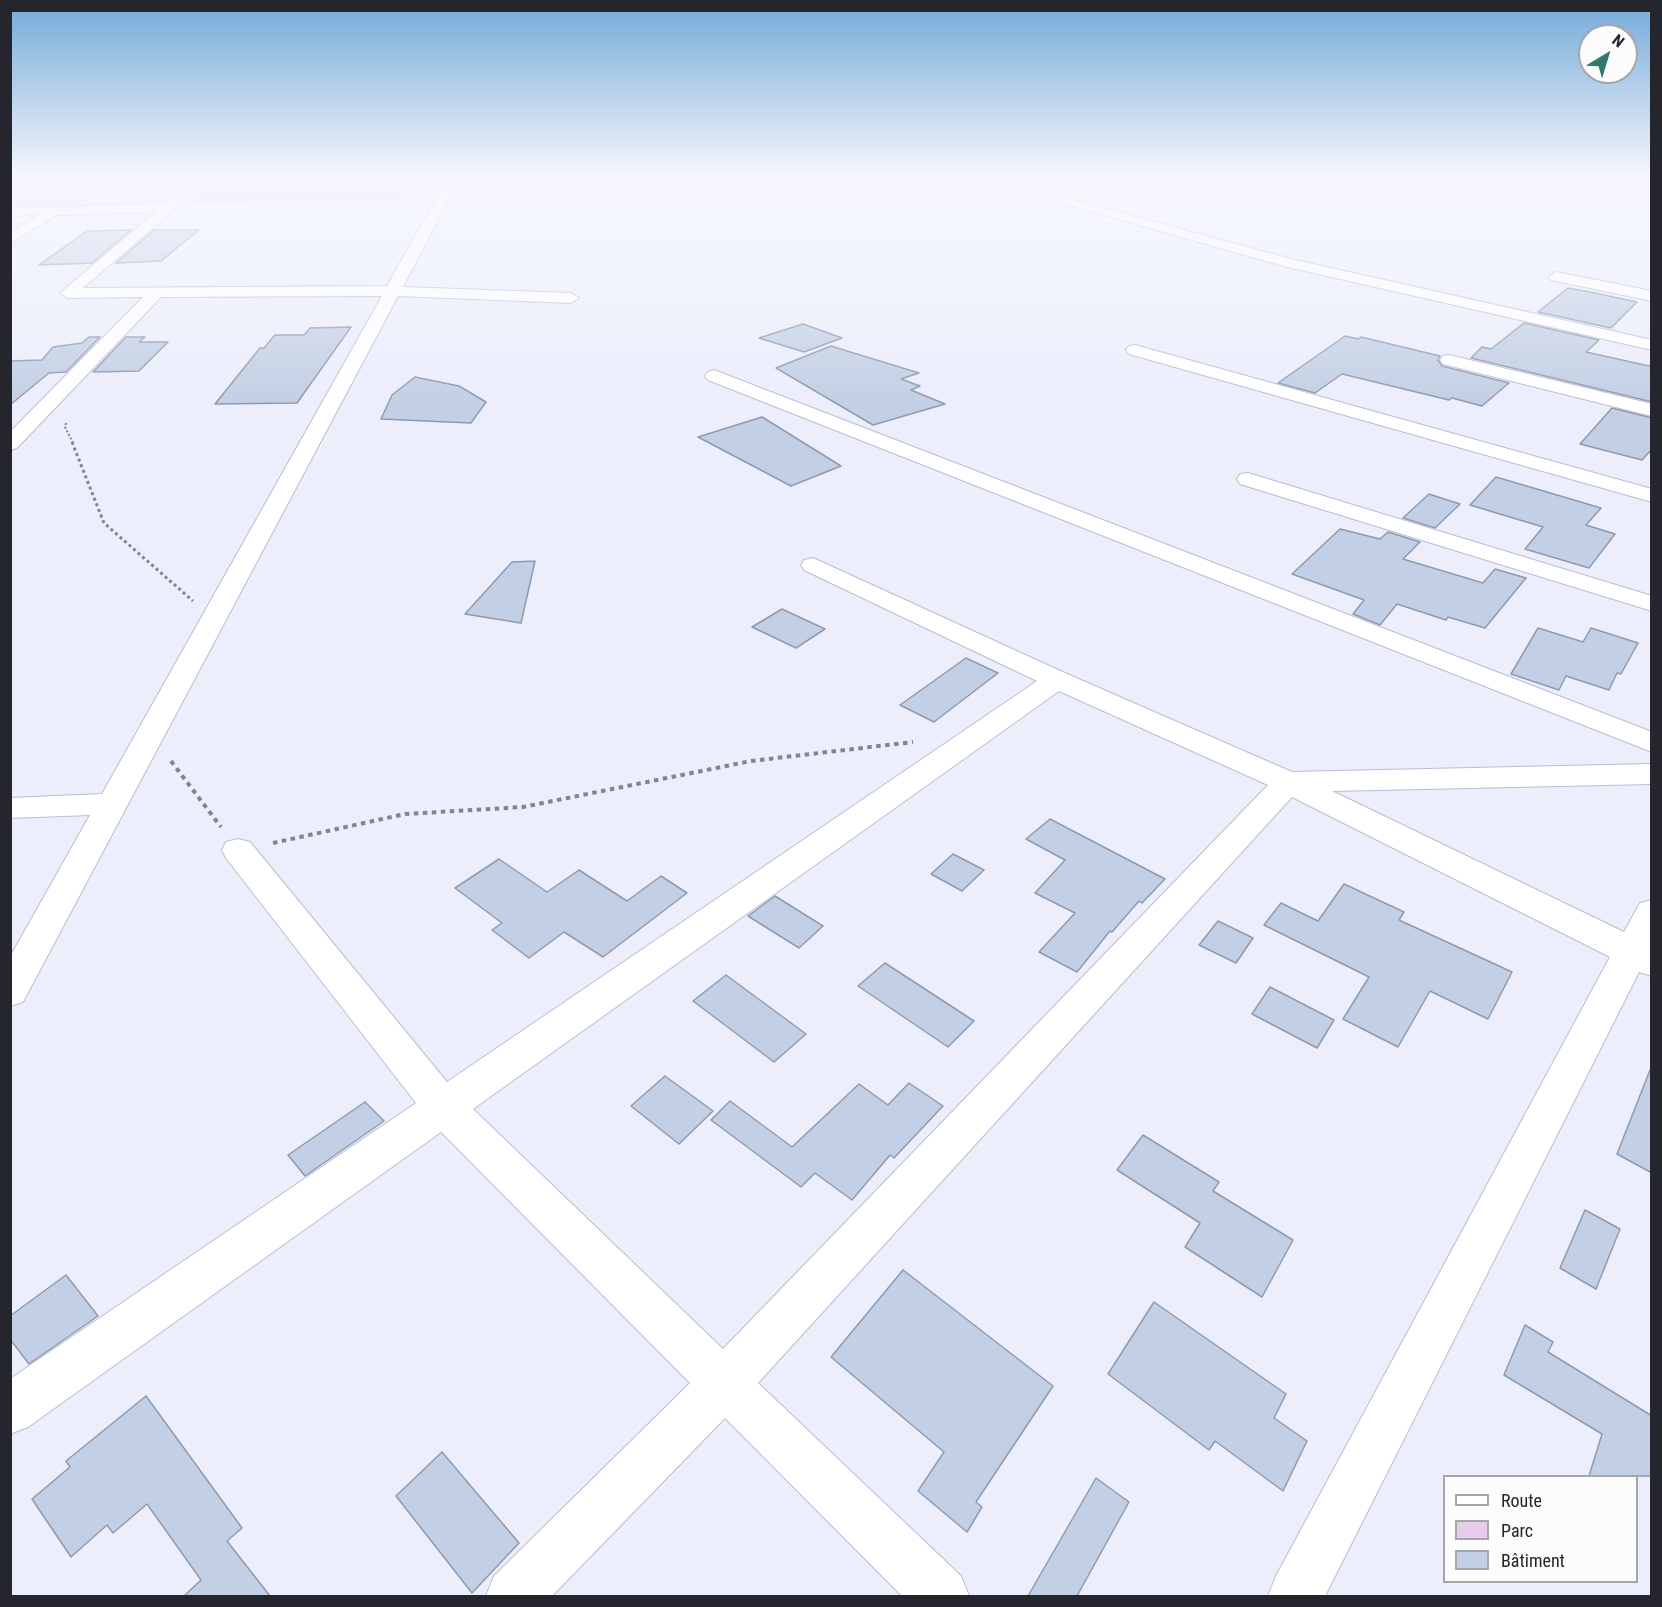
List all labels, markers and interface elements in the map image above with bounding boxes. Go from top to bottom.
north arrow [1578,24,1638,84]
text: N [1608,30,1628,51]
legend [1443,1475,1638,1583]
text: Route [1501,1490,1542,1511]
text: Parc [1501,1520,1533,1541]
text: Bâtiment [1501,1550,1565,1571]

